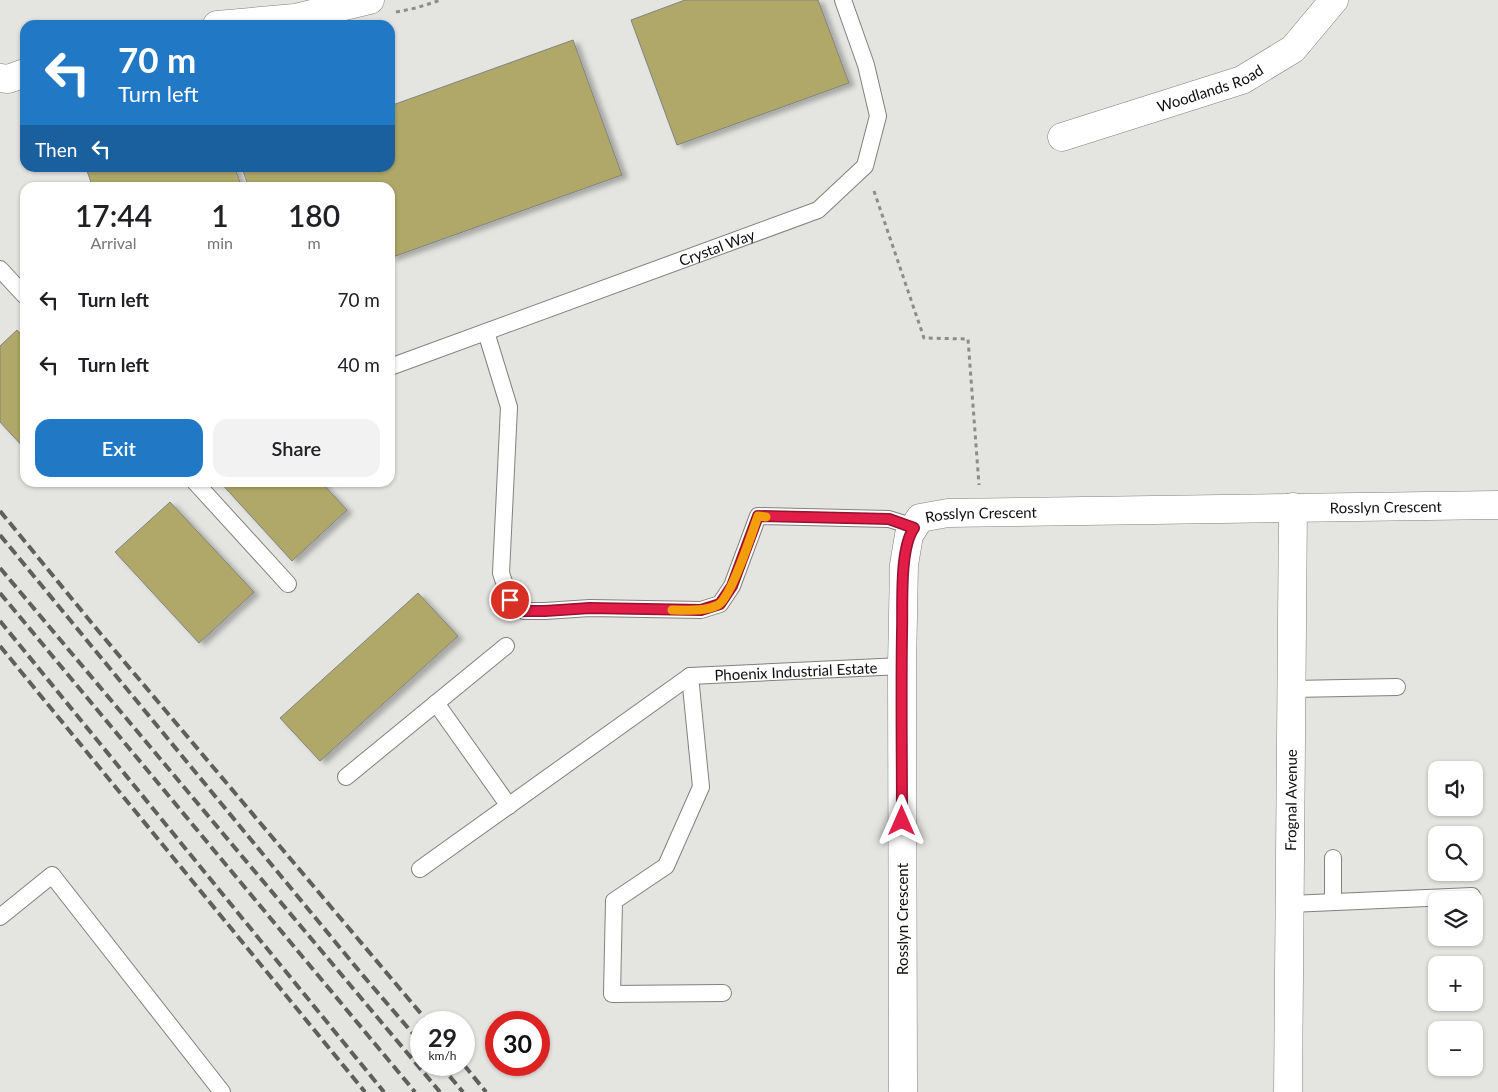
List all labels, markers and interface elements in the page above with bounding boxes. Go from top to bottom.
text: 70 m [118,38,196,80]
icon: left [35,40,100,105]
street label: Woodlands Road [1155,60,1266,115]
text: Turn left [118,80,199,107]
icon: left [87,135,115,163]
text: Then [35,138,77,161]
text: 17:44 [75,197,152,233]
text: 1 [211,197,229,233]
text: 180 [288,197,340,233]
street label: Crystal Way [676,225,757,269]
text: Arrival [90,233,137,252]
text: min [207,233,233,252]
text: m [307,233,321,252]
icon: left [35,286,63,314]
text: Turn left [78,288,149,311]
text: 70 m [337,288,380,311]
icon: left [35,351,63,379]
text: Turn left [78,353,149,376]
text: 40 m [337,353,380,376]
button: Exit [35,419,203,477]
button: Share [213,419,380,477]
street label: Rosslyn Crescent [1330,497,1443,516]
street label: Rosslyn Crescent [924,503,1038,526]
pin [489,579,531,621]
icon: arrive [496,586,524,614]
street label: Phoenix Industrial Estate [714,658,878,684]
street label: Frognal Avenue [1281,749,1300,851]
map controls [1428,761,1483,1076]
button: sound [1428,761,1483,816]
position arrow [875,794,927,846]
button: search [1428,826,1483,881]
street label: Rosslyn Crescent [893,862,911,975]
button: layers [1428,891,1483,946]
button: + [1428,956,1483,1011]
speed limit sign: 30 [485,1011,550,1076]
button: − [1428,1021,1483,1076]
text: 29 [428,1022,457,1052]
text: km/h [428,1048,457,1063]

